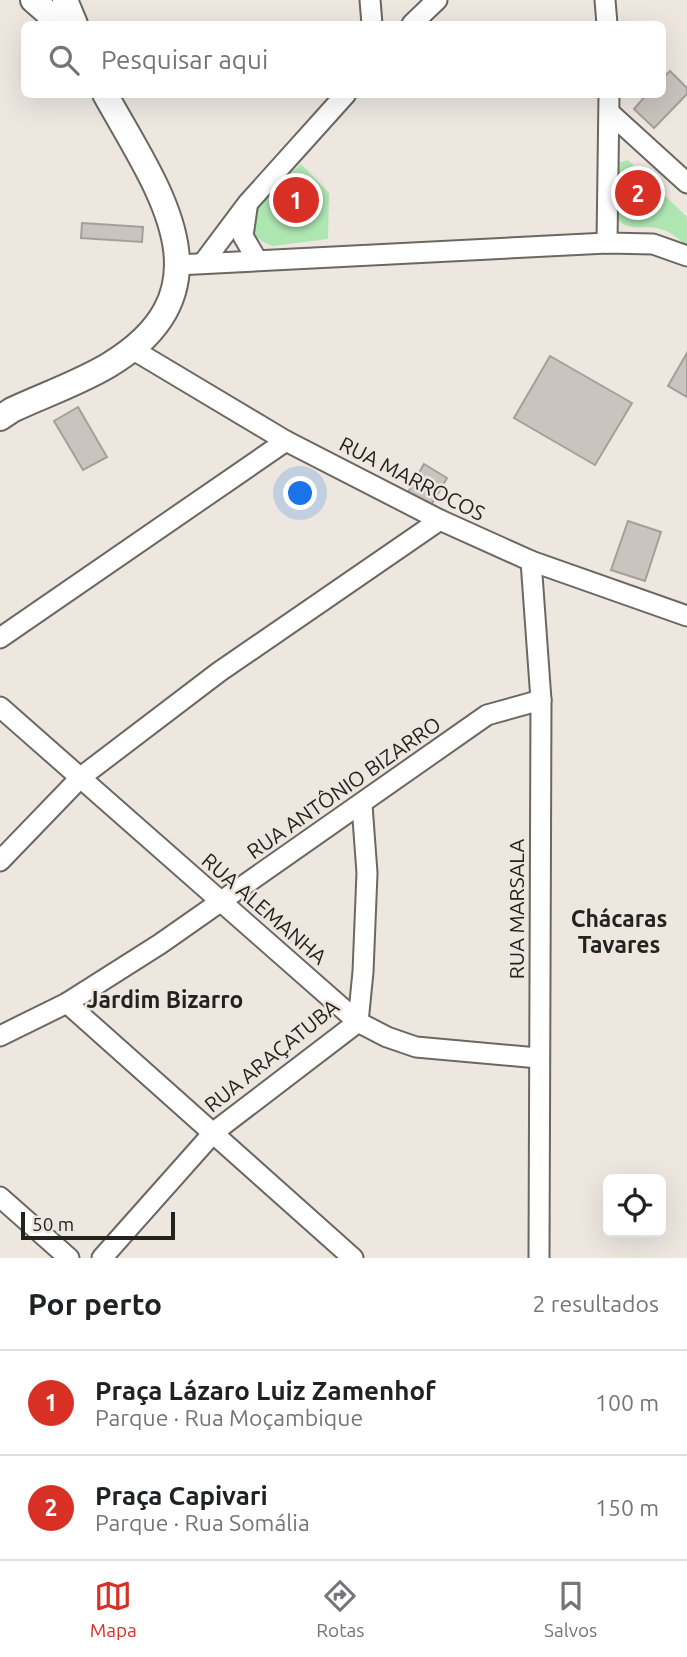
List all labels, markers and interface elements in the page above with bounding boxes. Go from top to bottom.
search box [21,21,666,98]
icon: search [45,41,83,79]
text: Pesquisar aqui [101,45,268,74]
pin: 2 [615,167,661,219]
pin: 1 [273,174,319,226]
street label: RUA MARROCOS [336,431,489,525]
your location [283,476,317,510]
street label: RUA ANTÔNIO BIZARRO [242,711,445,863]
street label: RUA MARSALA [504,838,528,979]
street label: RUA ALEMANHA [197,848,332,969]
district label: Chácaras Tavares [571,906,667,957]
district label: Jardim Bizarro [87,987,243,1012]
street label: RUA ARAÇATUBA [200,994,343,1117]
map controls [603,1174,666,1237]
button: locate [603,1174,666,1237]
scale bar [21,1209,175,1241]
text: 50 m [32,1213,74,1235]
text: Por perto [28,1287,162,1321]
text: 2 resultados [533,1291,659,1316]
text: Praça Lázaro Luiz Zamenhof [95,1376,436,1405]
text: 1 [45,1390,57,1415]
text: 100 m [595,1390,659,1415]
text: Parque · Rua Moçambique [95,1405,363,1430]
text: Praça Capivari [95,1481,268,1510]
text: 2 [45,1495,57,1520]
text: 150 m [595,1495,659,1520]
text: Parque · Rua Somália [95,1510,310,1535]
tab: Mapa [90,1577,137,1641]
tab: Rotas [316,1577,365,1641]
tab: Salvos [544,1577,597,1641]

